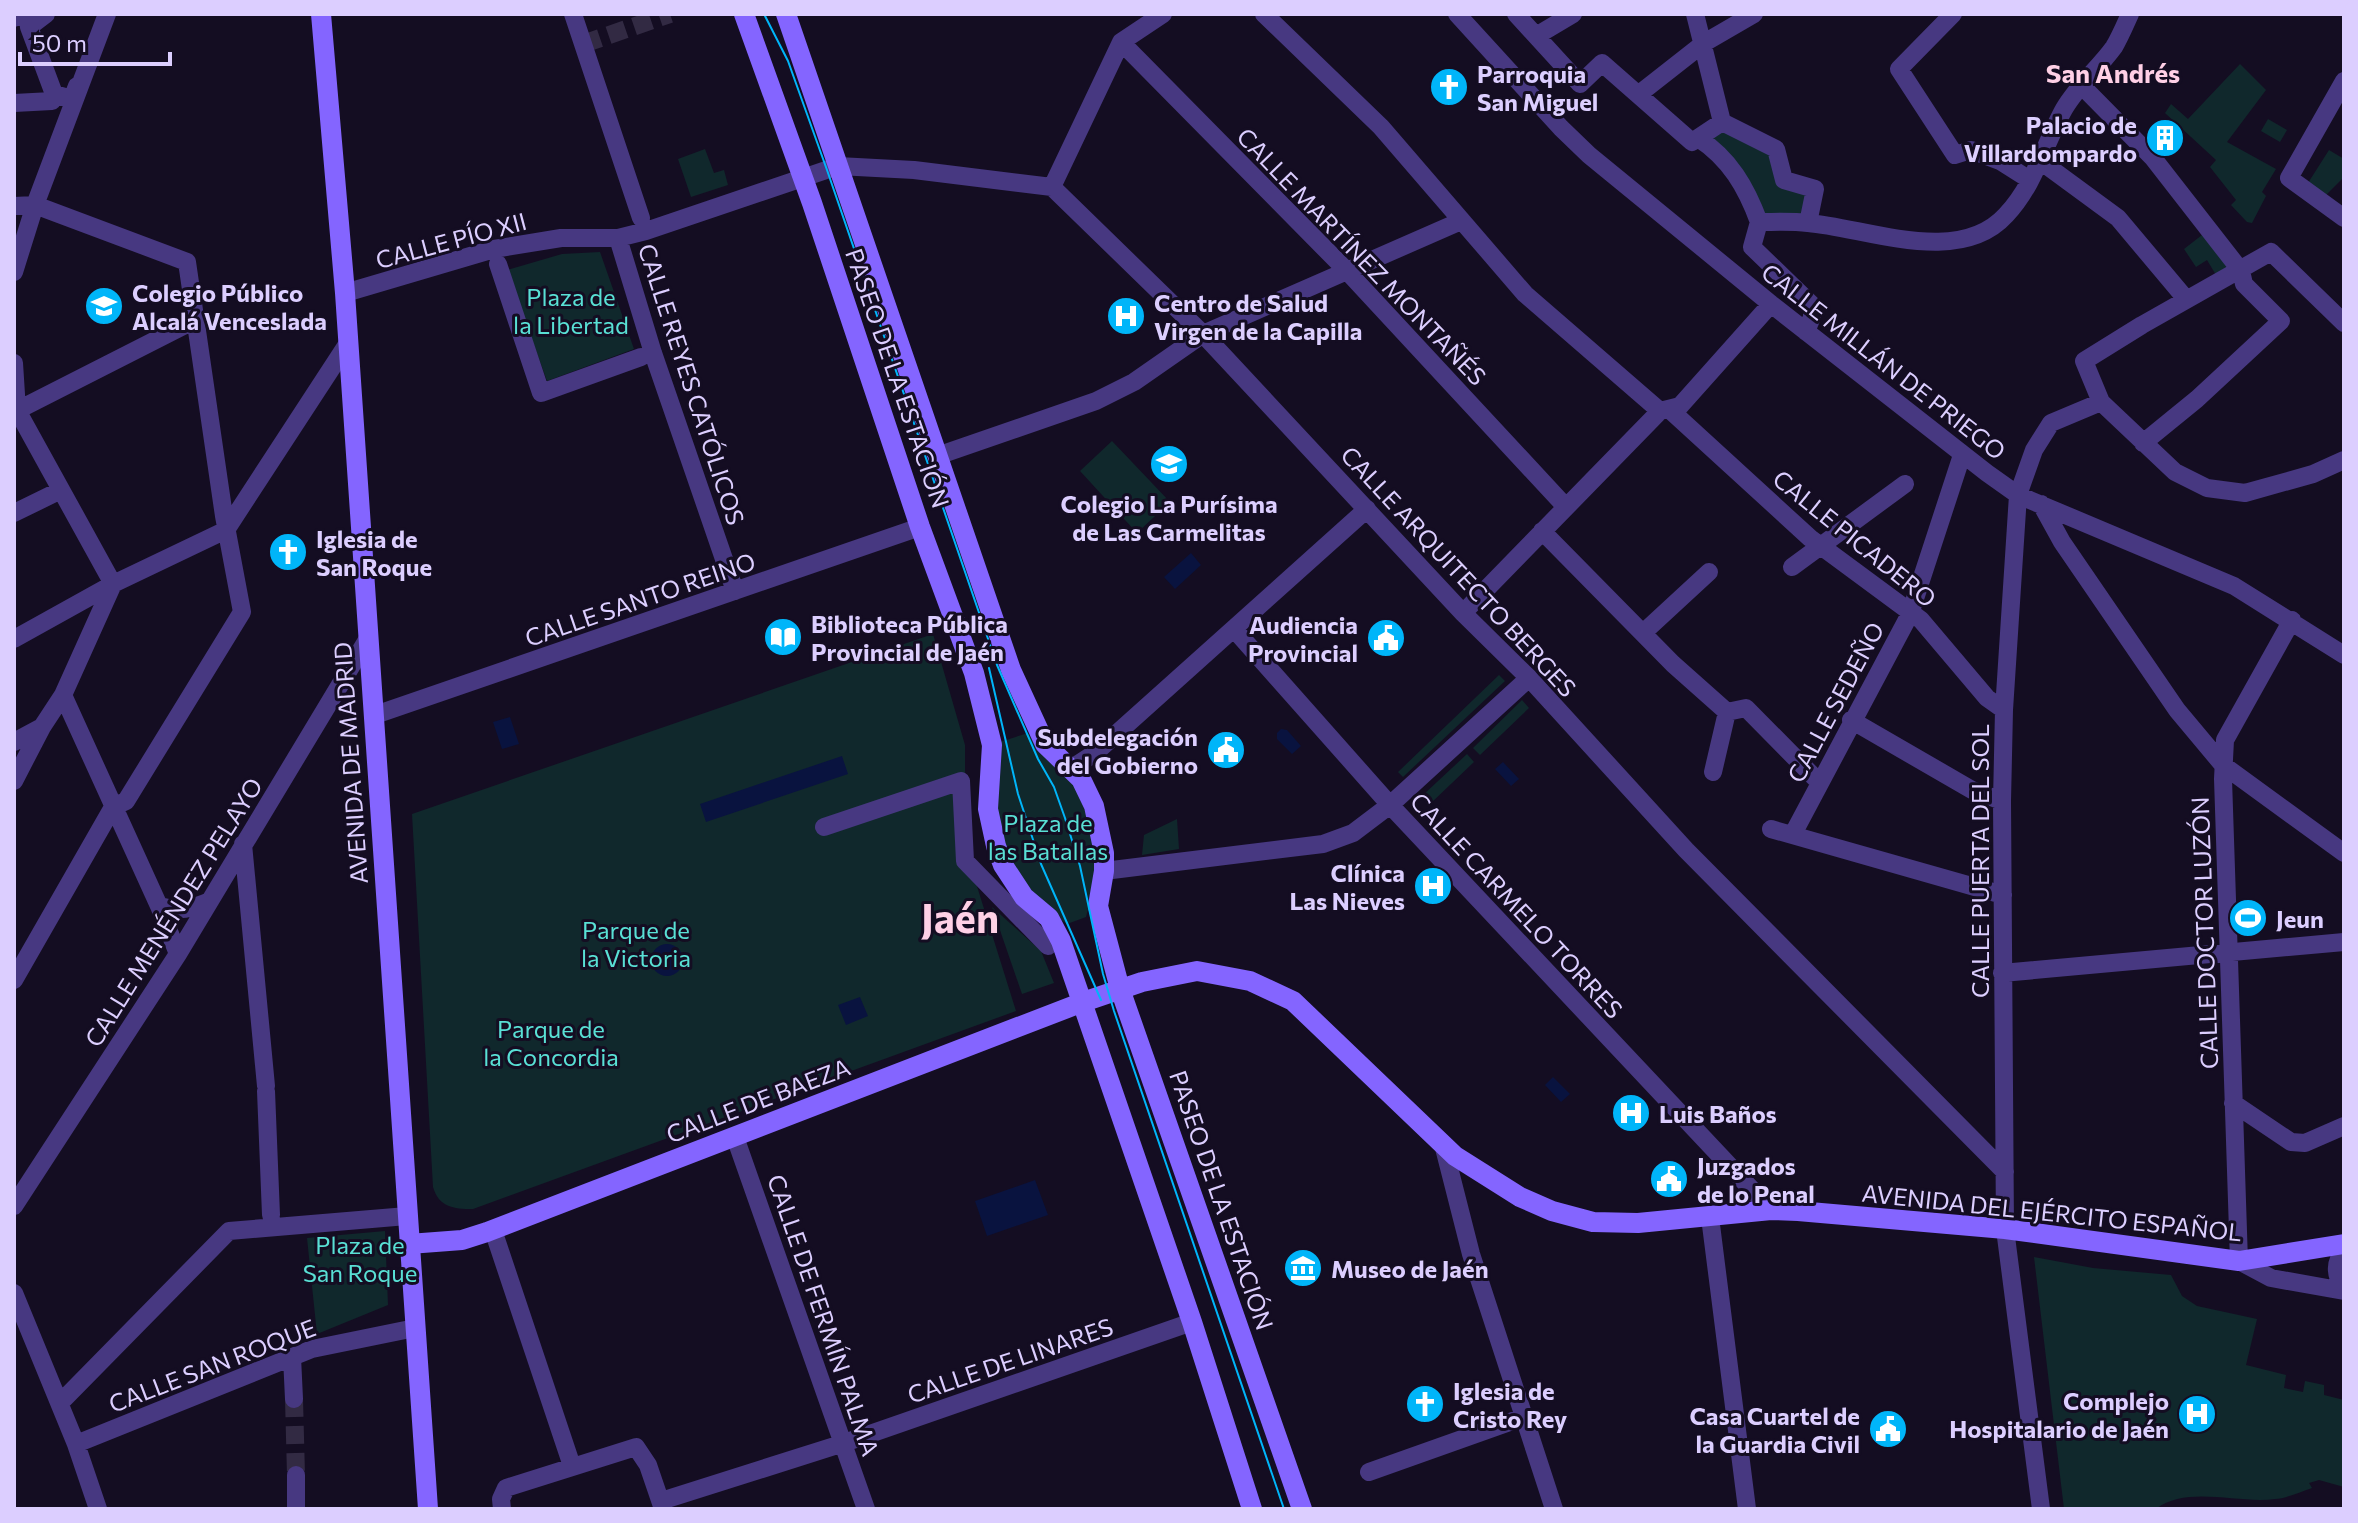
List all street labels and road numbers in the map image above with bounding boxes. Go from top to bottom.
street label: CALLE MARTÍNEZ MONTAÑÉS [1231,121,1493,391]
street label: CALLE PÍO XII [372,206,530,274]
street label: CALLE REYES CATÓLICOS [633,240,751,528]
street label: PASEO DE LA ESTACIÓN [840,245,956,511]
street label: CALLE MILLÁN DE PRIEGO [1756,257,2012,465]
street label: CALLE ARQUITECTO BERGES [1335,440,1583,702]
street label: CALLE PICADERO [1768,463,1942,613]
street label: CALLE SANTO REINO [521,546,759,652]
street label: CALLE SEDEÑO [1781,617,1889,787]
street label: AVENIDA DE MADRID [327,641,373,885]
street label: CALLE PUERTA DEL SOL [1965,724,1994,998]
street label: CALLE MENÉNDEZ PELAYO [78,772,268,1052]
street label: CALLE CARMELO TORRES [1405,786,1629,1024]
street label: CALLE DOCTOR LUZÓN [2185,796,2223,1070]
street label: CALLE DE BAEZA [662,1052,854,1148]
street label: PASEO DE LA ESTACIÓN [1164,1067,1280,1333]
street label: CALLE DE FERMÍN PALMA [762,1170,886,1460]
street label: AVENIDA DEL EJÉRCITO ESPAÑOL [1861,1178,2243,1246]
street label: CALLE DE LINARES [903,1311,1117,1409]
street label: CALLE SAN ROQUE [104,1312,320,1418]

